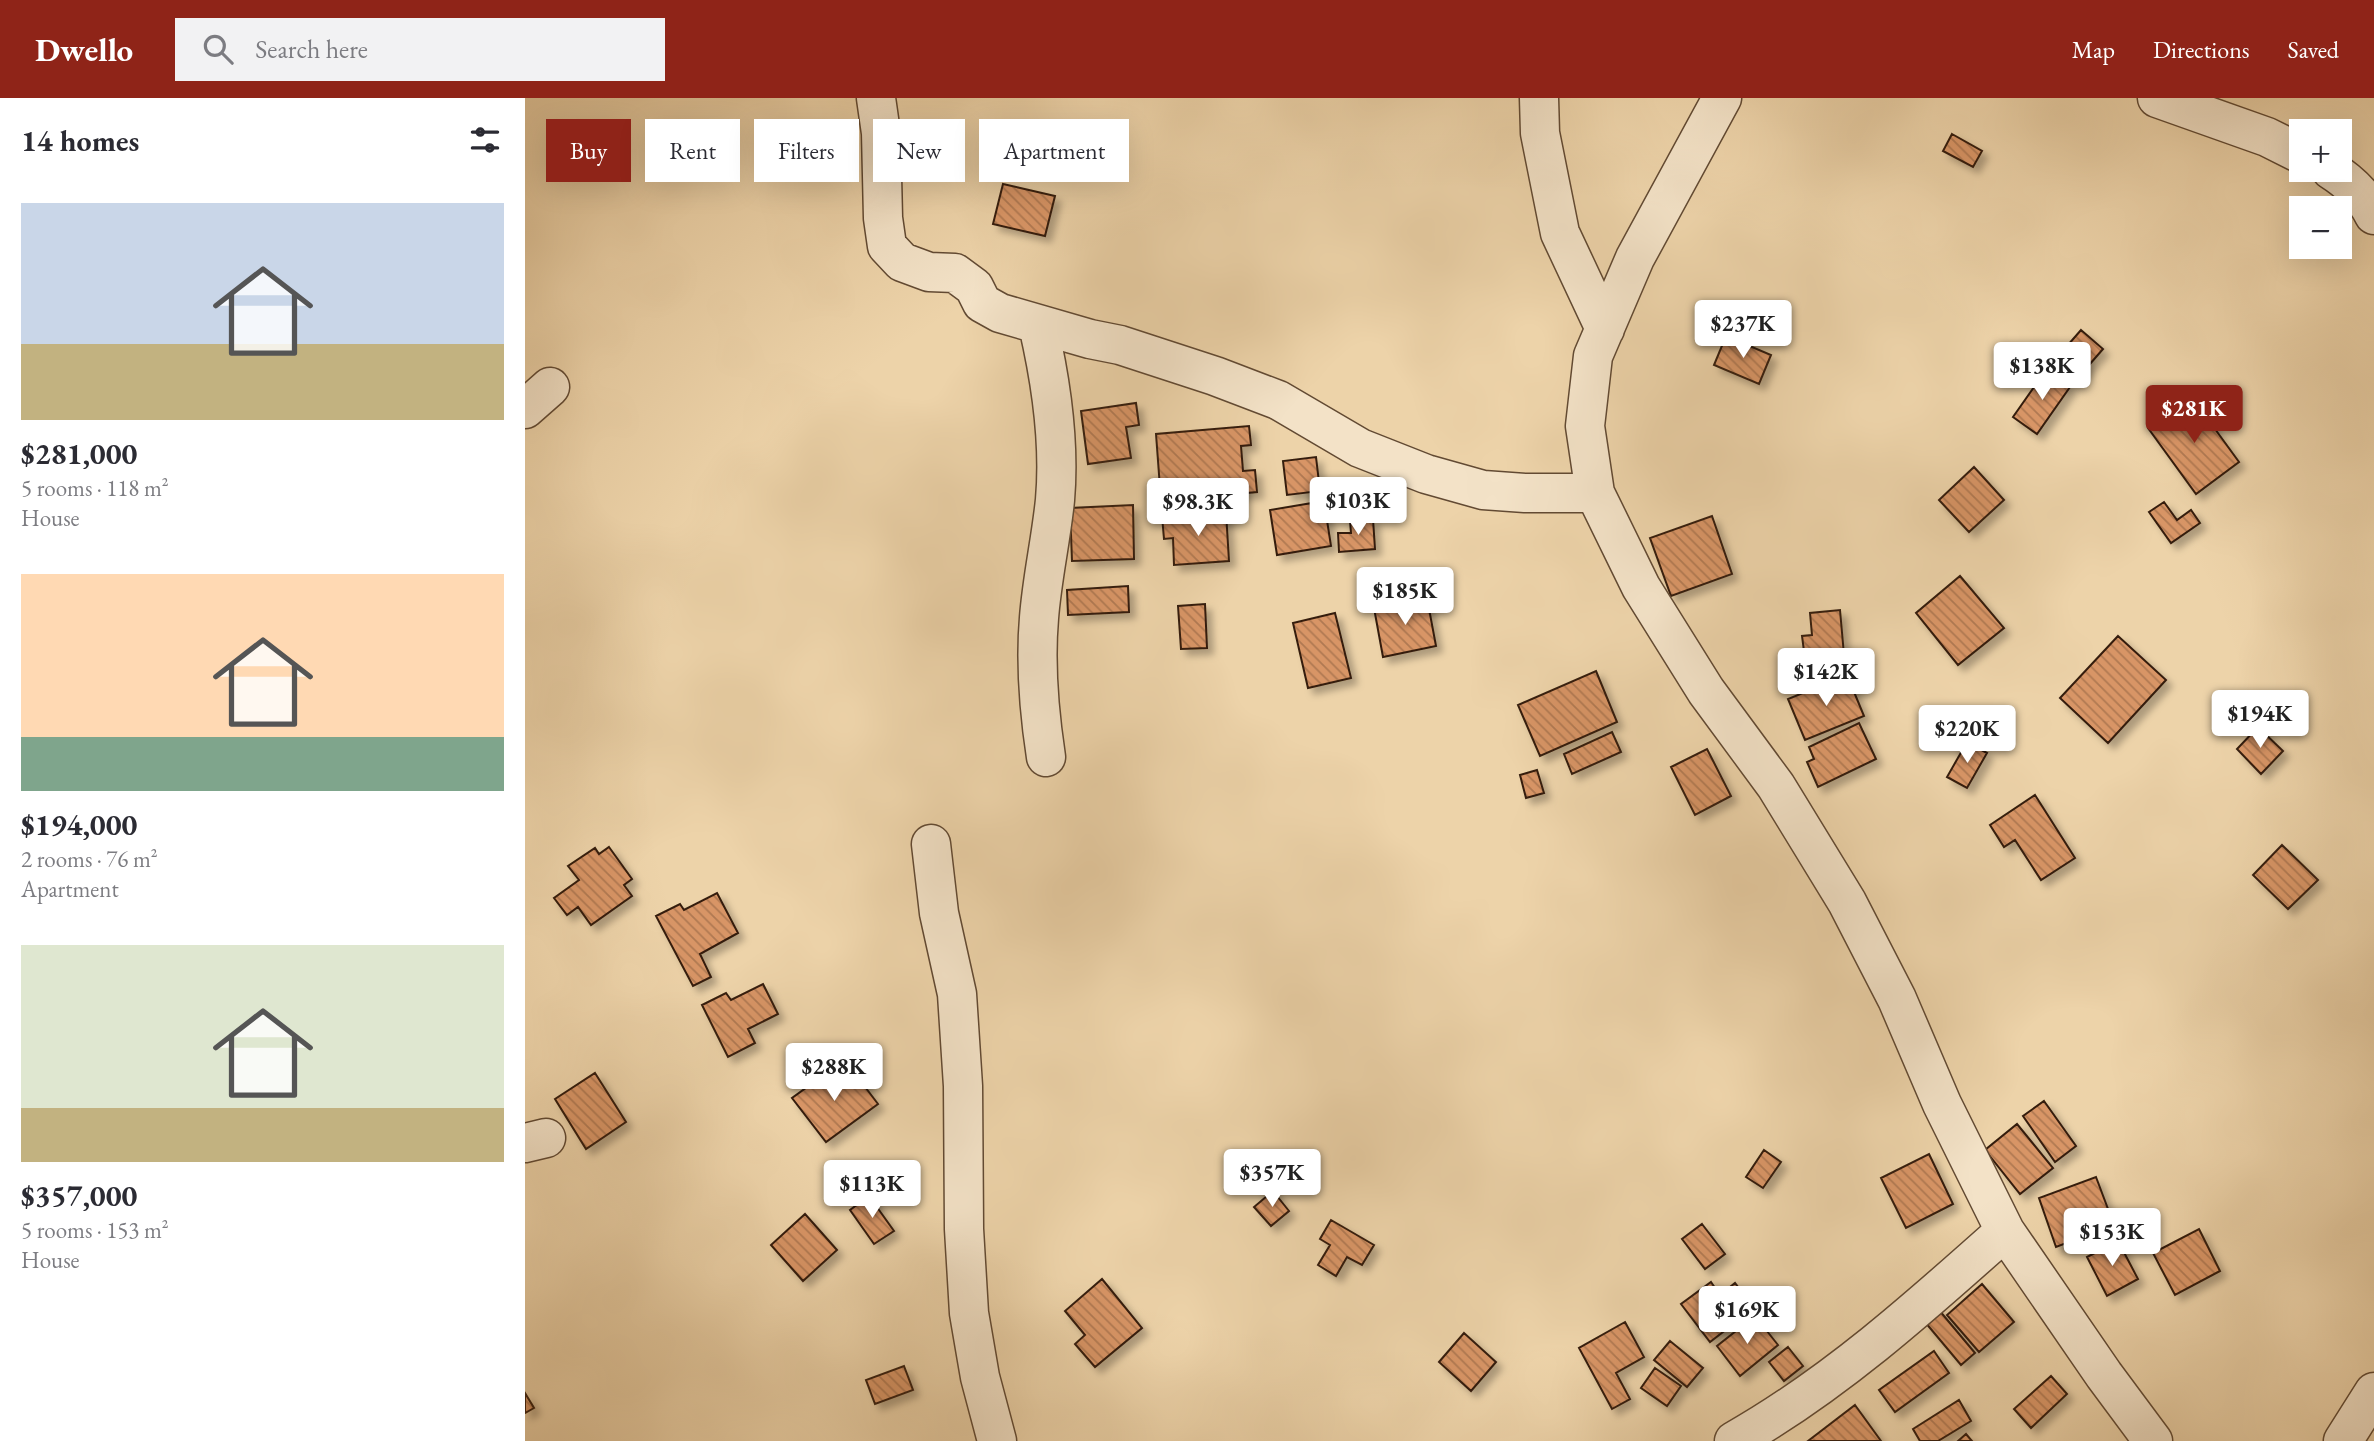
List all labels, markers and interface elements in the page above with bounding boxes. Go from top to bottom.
search box [175,18,665,81]
text: Dwello [35,28,133,71]
icon: search [199,30,237,68]
text: Search here [255,32,368,66]
text: Map [2072,34,2115,65]
text: Directions [2153,34,2250,65]
text: Saved [2288,34,2339,65]
chip: Buy [546,119,631,182]
chip: Rent [645,119,740,182]
chip: Filters [754,119,859,182]
chip: New [873,119,965,182]
chip: Apartment [979,119,1129,182]
map controls [2289,119,2352,259]
button: + [2289,119,2352,182]
text: 14 homes [21,121,139,160]
icon: filters [466,121,504,159]
button: − [2289,196,2352,259]
icon: home [200,248,326,374]
pin: $237K [1694,300,1792,360]
text: $237K [1711,308,1775,338]
pin: $138K [1993,342,2091,402]
text: $138K [2010,350,2074,380]
pin: $281K [2145,386,2243,445]
text: $281K [2162,393,2226,423]
text: $281,000 [21,434,137,473]
text: 5 rooms · 118 m² [21,473,169,503]
pin: $98.3K [1141,478,1255,538]
pin: $103K [1309,478,1407,537]
text: $103K [1326,485,1390,515]
text: $98.3K [1163,486,1233,516]
text: House [21,503,80,533]
pin: $185K [1356,568,1454,627]
text: $185K [1373,575,1437,605]
icon: home [200,619,326,745]
pin: $142K [1777,648,1875,708]
text: $142K [1794,656,1858,686]
pin: $194K [2211,690,2309,750]
text: $194K [2228,698,2292,728]
pin: $220K [1918,706,2016,765]
text: $220K [1935,713,1999,743]
text: $194,000 [21,805,137,844]
text: 2 rooms · 76 m² [21,844,158,874]
text: Apartment [21,874,119,904]
icon: home [200,990,326,1116]
pin: $288K [785,1044,883,1103]
text: $288K [802,1051,866,1081]
pin: $357K [1223,1150,1321,1209]
text: $357K [1240,1157,1304,1187]
pin: $113K [823,1160,921,1220]
text: $113K [840,1168,904,1198]
text: $357,000 [21,1176,137,1215]
pin: $153K [2063,1208,2161,1268]
text: 5 rooms · 153 m² [21,1215,169,1245]
text: $153K [2080,1216,2144,1246]
text: House [21,1245,80,1275]
pin: $169K [1698,1286,1796,1346]
text: $169K [1715,1294,1779,1324]

